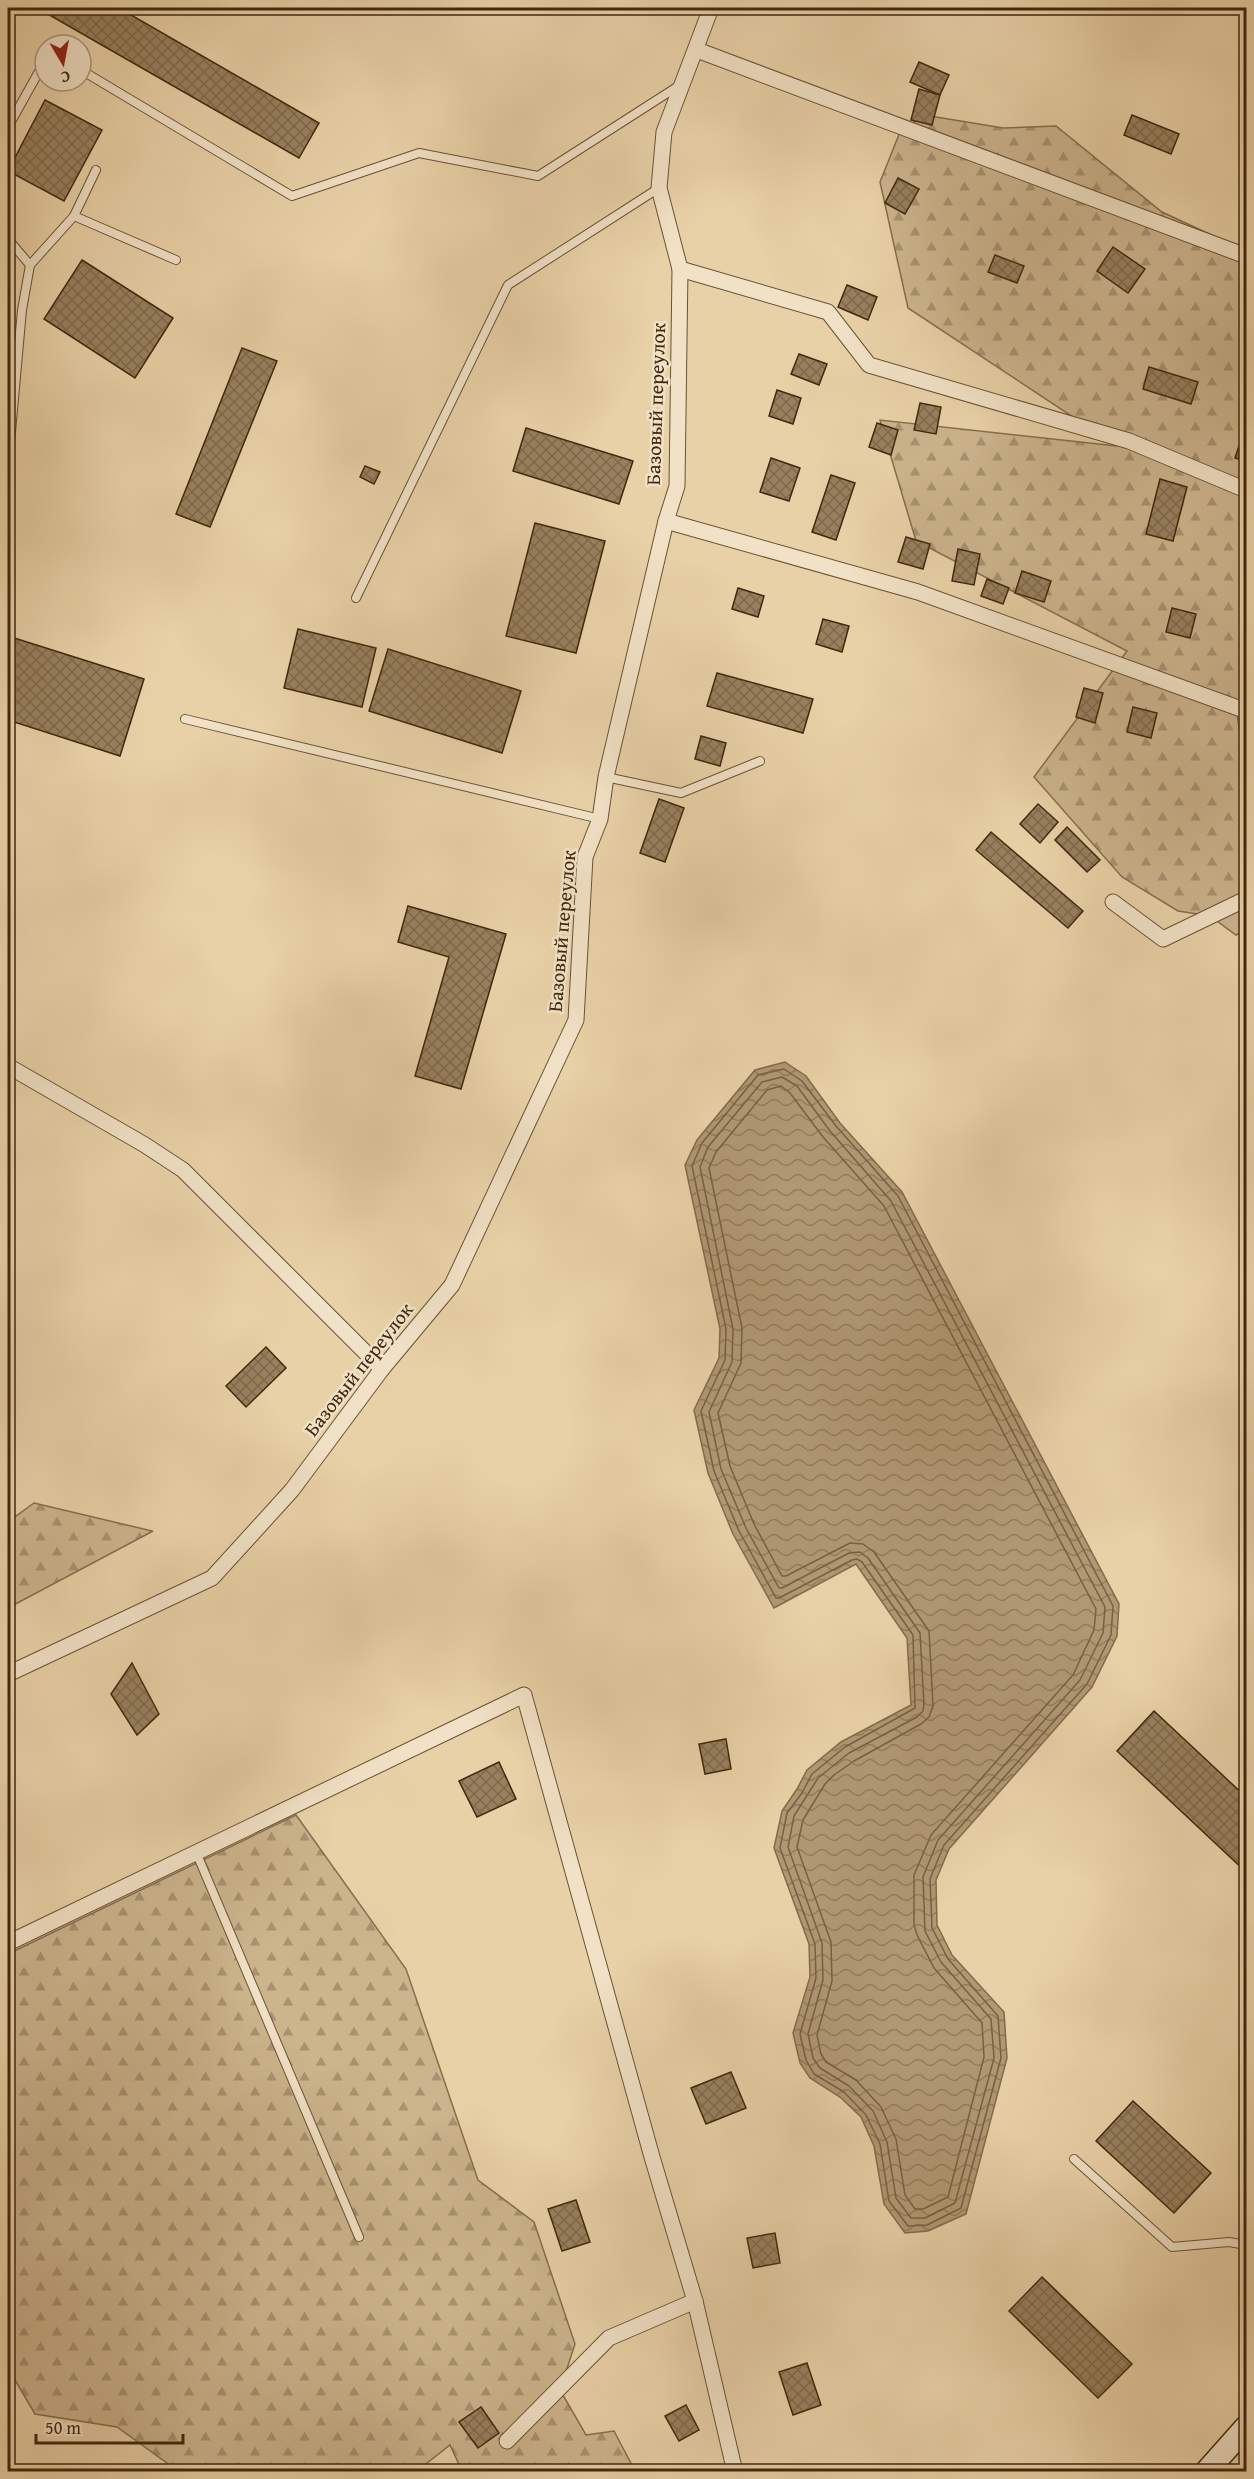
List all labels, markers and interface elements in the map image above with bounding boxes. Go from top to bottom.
north arrow [33,33,93,93]
text: С [59,65,72,90]
street label: Базовый переулок [638,322,672,486]
street label: Базовый переулок [539,848,583,1013]
street label: Базовый переулок [297,1296,420,1442]
scale bar [36,2407,183,2445]
text: 50 m [45,2414,81,2441]

